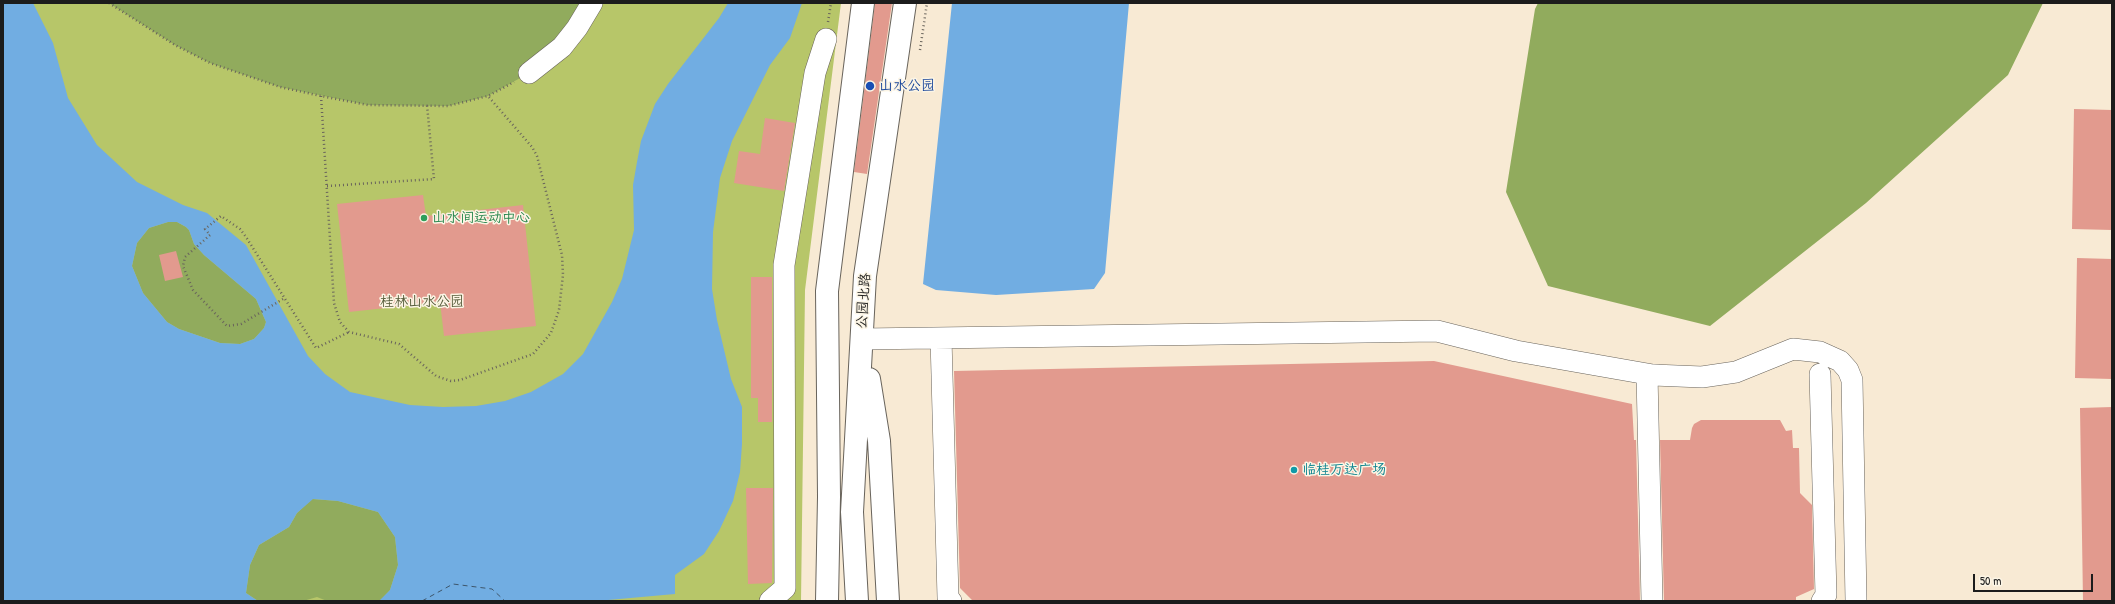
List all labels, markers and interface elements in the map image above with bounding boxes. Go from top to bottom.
place label: 山水公园 [879,78,935,94]
marker: 山水公园 [864,80,876,92]
place label: 山水间运动中心 [432,210,530,226]
marker: 山水间运动中心 [419,213,429,223]
street label: 公园北路 [854,272,874,330]
park label: 桂林山水公园 [380,294,464,310]
place label: 临桂万达广场 [1302,462,1386,478]
marker: 临桂万达广场 [1289,465,1299,475]
scale bar [1975,566,2095,592]
text: 50 m [1980,572,2001,589]

